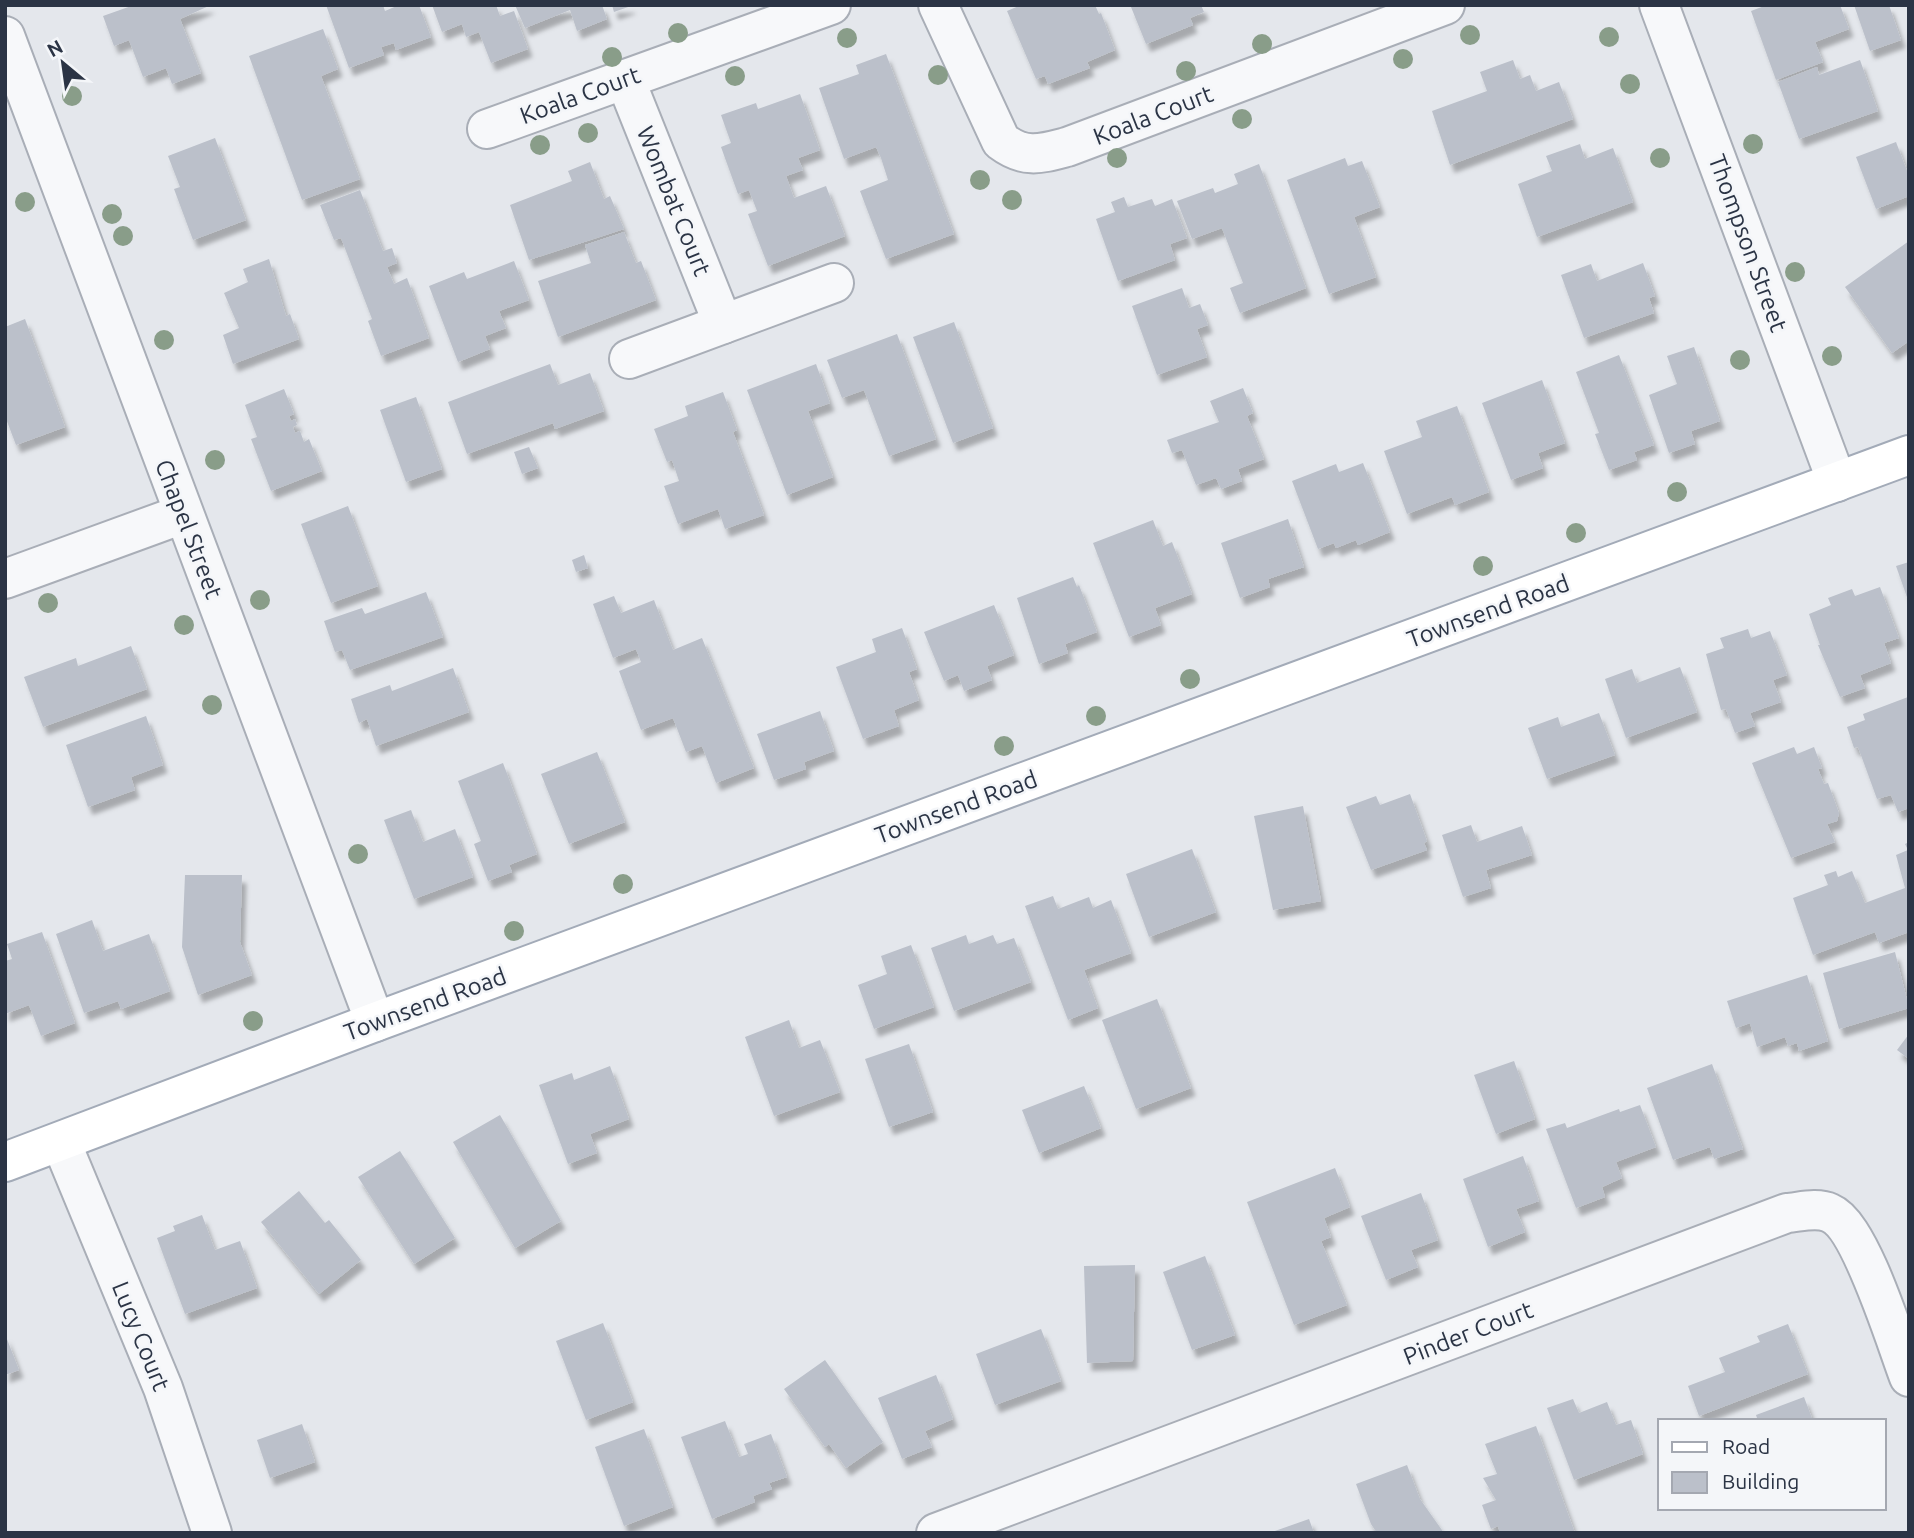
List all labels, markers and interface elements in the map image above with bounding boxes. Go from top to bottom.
north arrow [28,28,98,98]
text: N [43,35,66,61]
street label: Koala Court [516,61,644,129]
street label: Koala Court [1089,80,1217,150]
street label: Wombat Court [632,122,716,280]
street label: Thompson Street [1703,151,1793,336]
street label: Chapel Street [150,456,228,603]
street label: Townsend Road [1403,569,1573,653]
street label: Townsend Road [871,765,1041,849]
street label: Townsend Road [340,962,510,1046]
street label: Lucy Court [107,1277,175,1395]
street label: Pinder Court [1399,1296,1537,1370]
legend [1658,1419,1886,1510]
text: Road [1722,1434,1770,1458]
text: Building [1722,1469,1799,1493]

